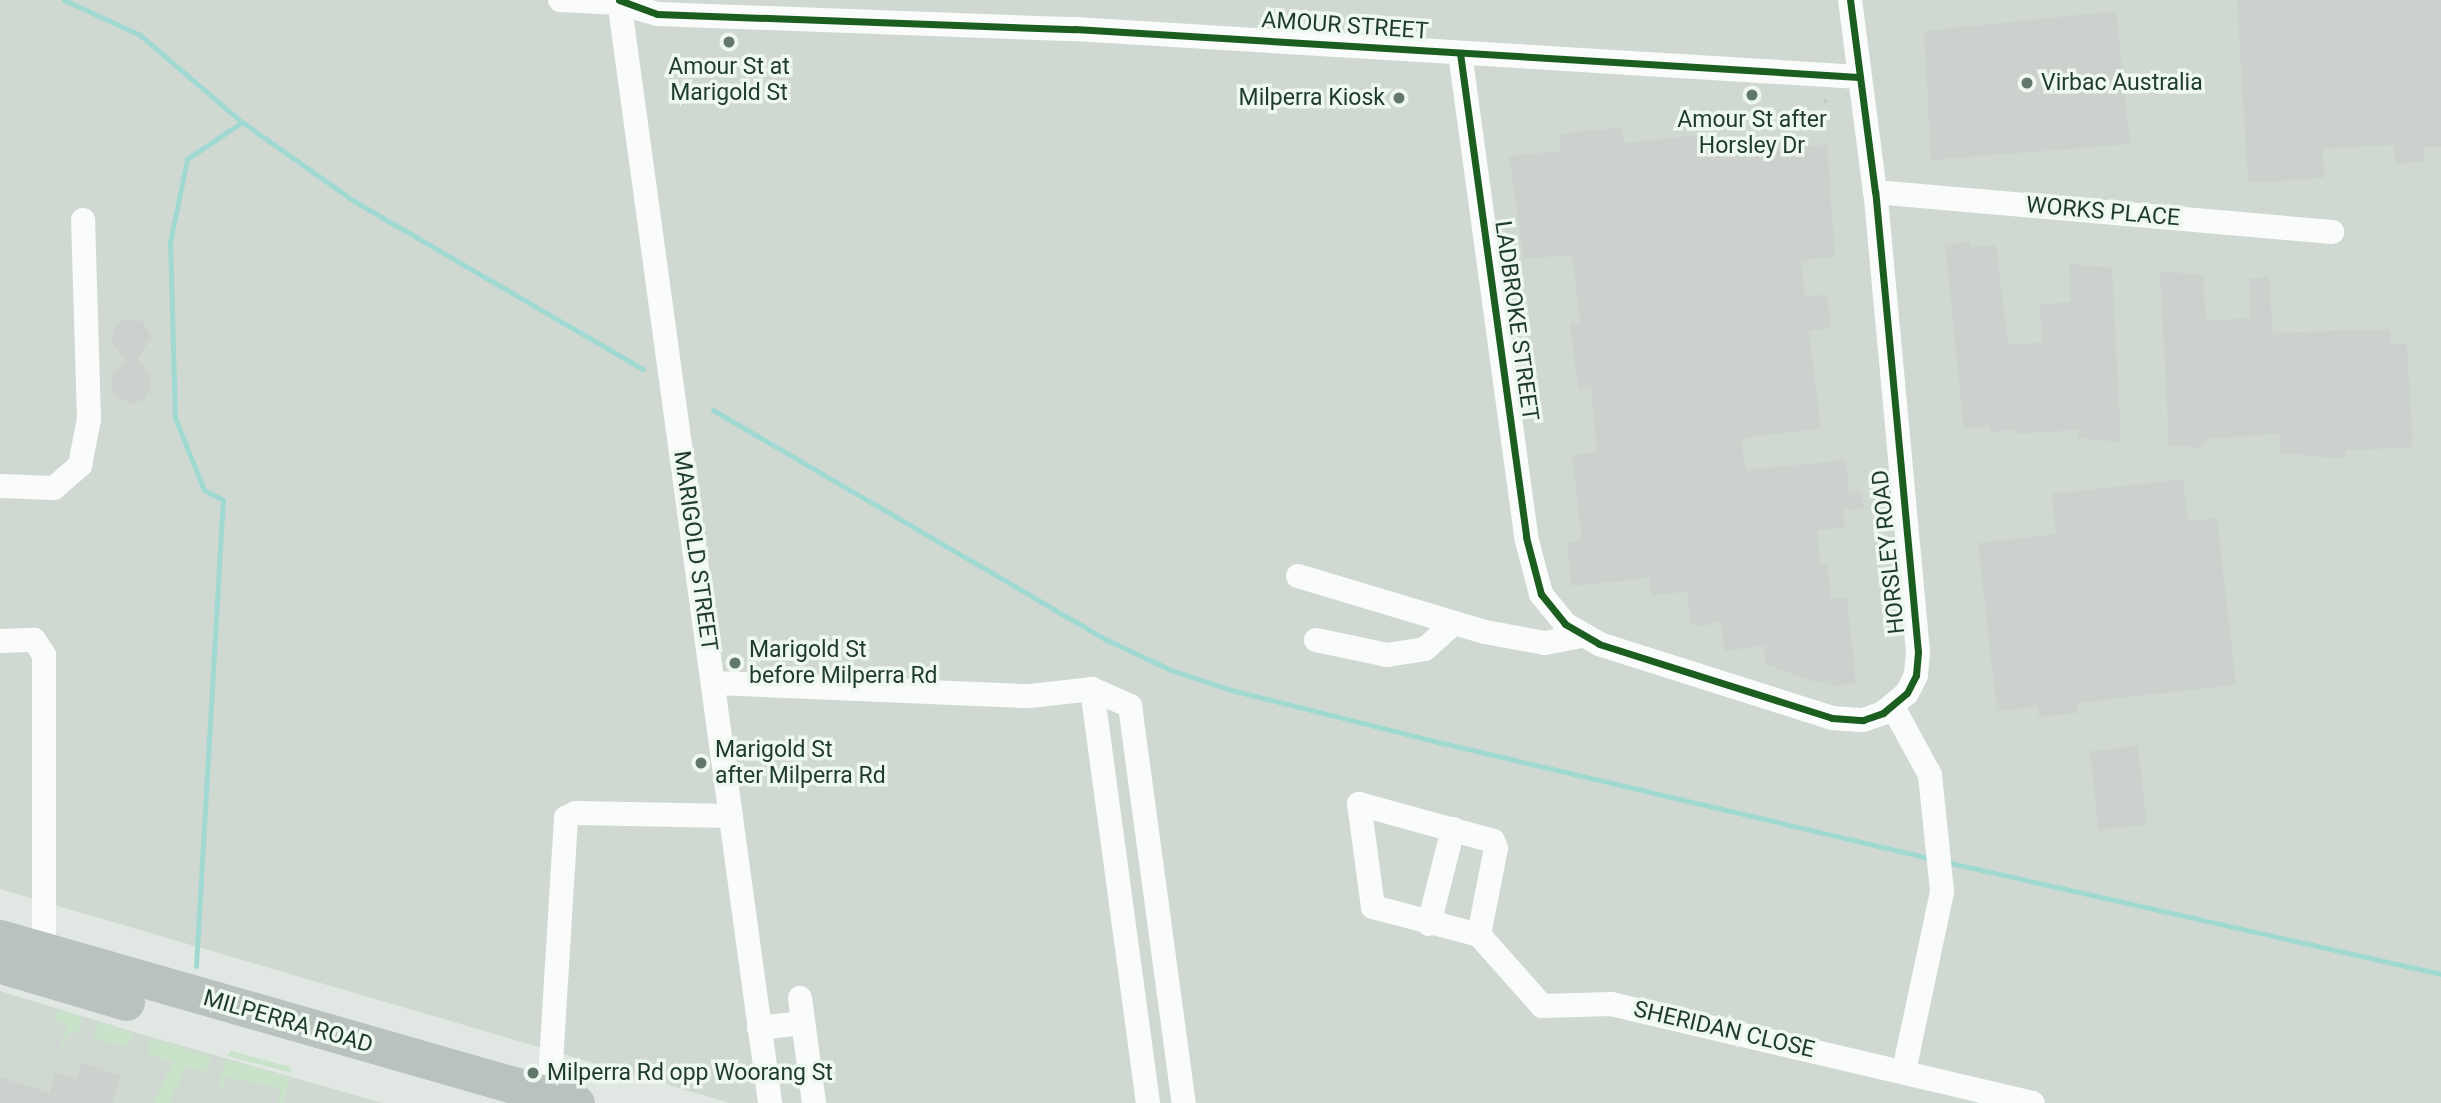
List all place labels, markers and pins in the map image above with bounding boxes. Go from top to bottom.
marker: Amour St at Marigold St [721,34,737,50]
place label: Amour St at Marigold St [668,53,790,107]
place label: Virbac Australia [2041,69,2203,97]
marker: Virbac Australia [2019,75,2035,91]
place label: Milperra Kiosk [1239,84,1385,112]
marker: Amour St after Horsley Dr [1744,87,1760,103]
marker: Milperra Kiosk [1391,90,1407,106]
place label: Amour St after Horsley Dr [1677,106,1827,160]
place label: Marigold St before Milperra Rd [749,636,938,690]
marker: Marigold St before Milperra Rd [727,655,743,671]
place label: Marigold St after Milperra Rd [715,736,886,790]
marker: Marigold St after Milperra Rd [693,755,709,771]
place label: Milperra Rd opp Woorang St [547,1059,833,1087]
marker: Milperra Rd opp Woorang St [525,1065,541,1081]

